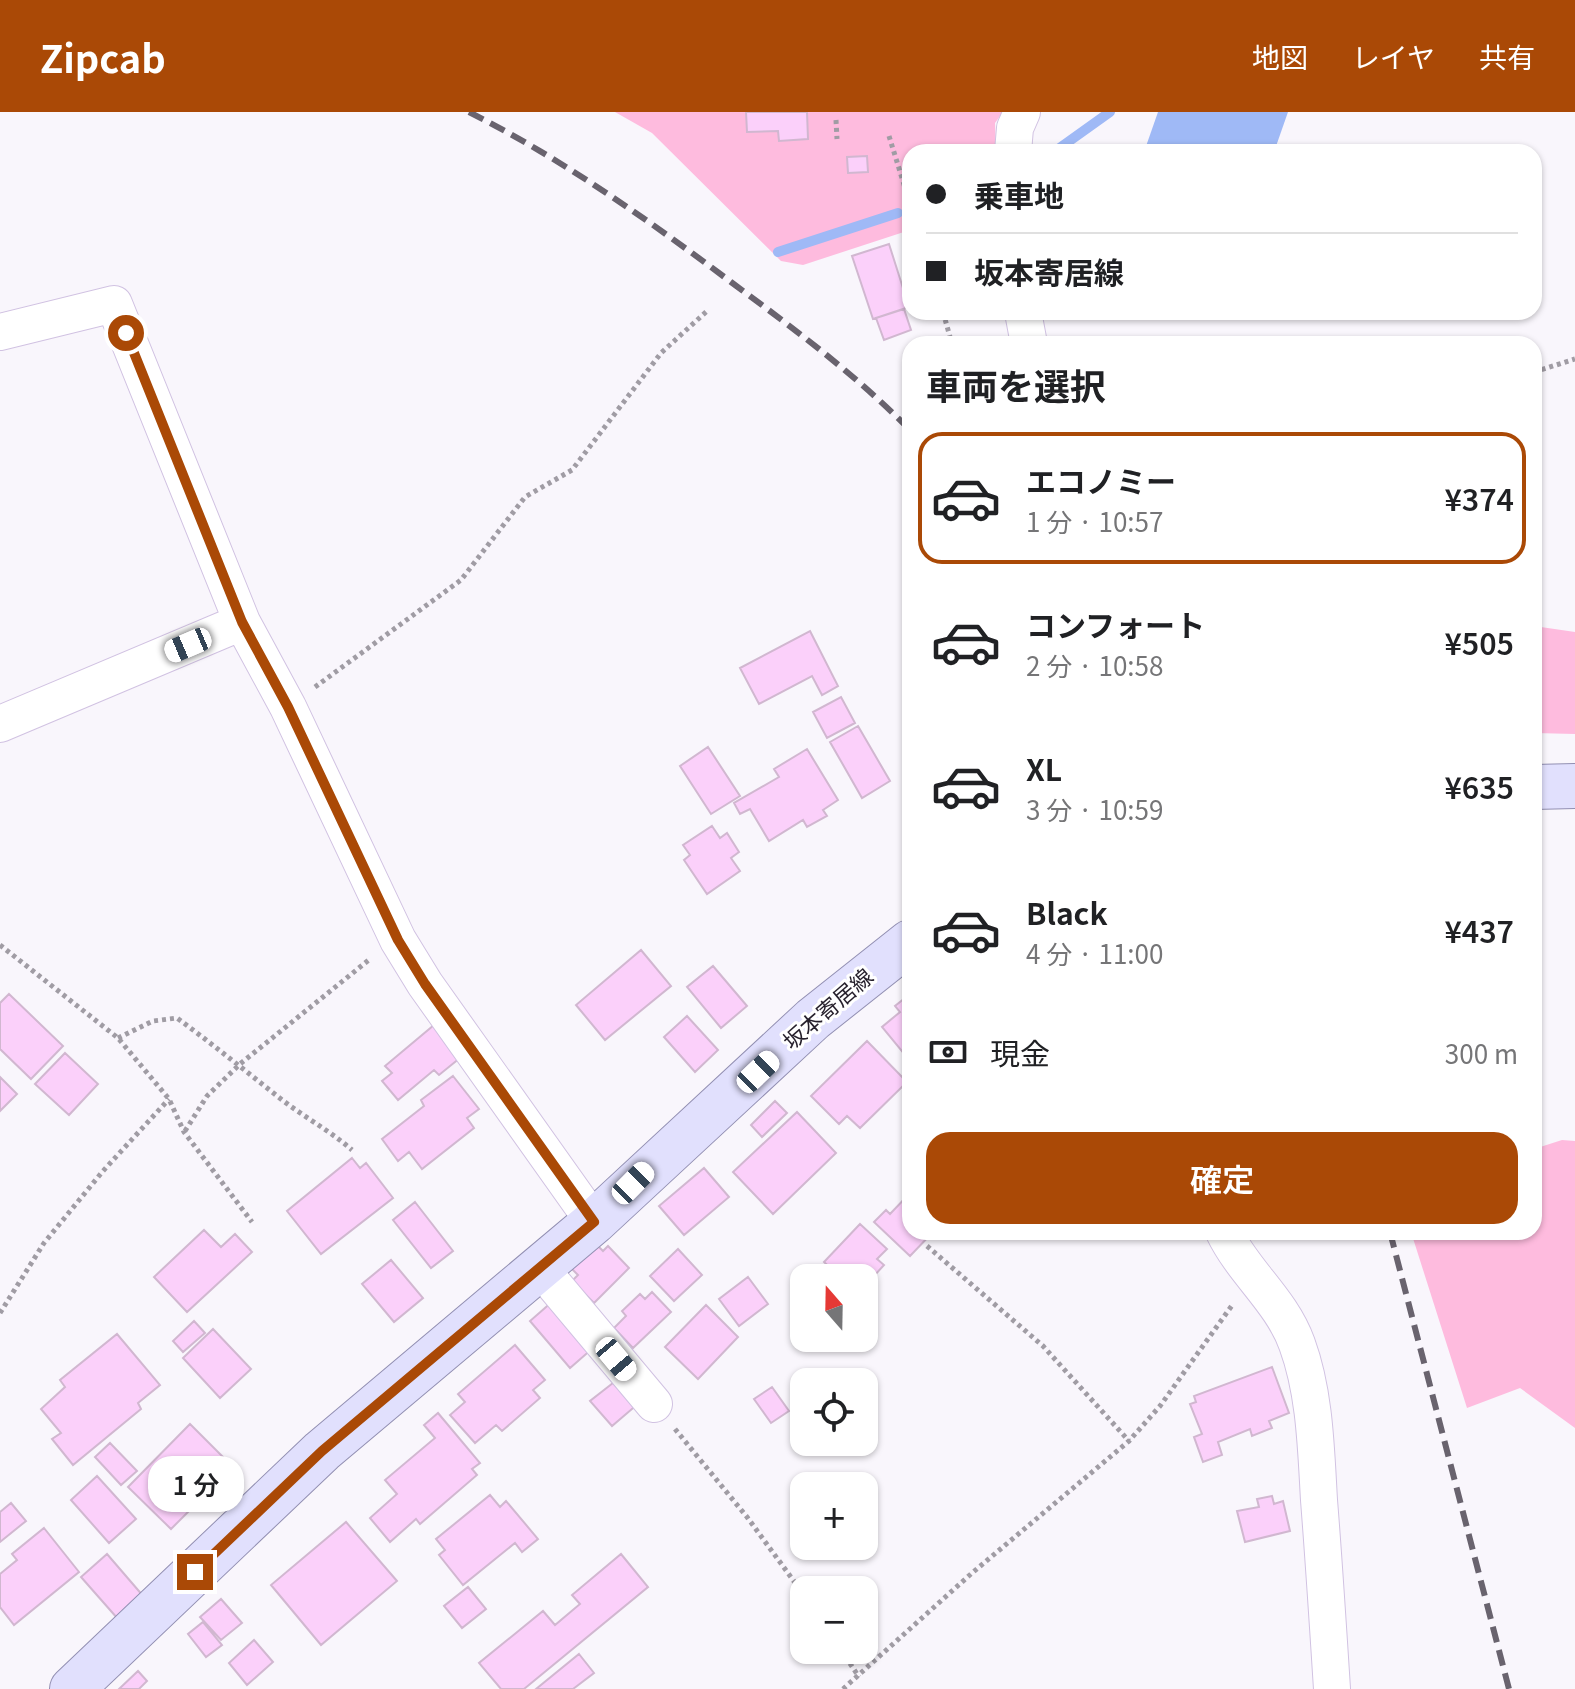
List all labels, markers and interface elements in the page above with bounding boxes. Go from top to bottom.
text: Zipcab [40,29,166,84]
text: 地図 [1252,36,1308,76]
text: レイヤ [1352,36,1435,76]
text: 共有 [1479,36,1535,76]
text: 乗車地 [974,172,1064,216]
text: 坂本寄居線 [974,249,1124,293]
route start [108,315,144,351]
text: 車両を選択 [926,358,1106,410]
text: エコノミー [1026,458,1176,502]
icon: car [930,462,1002,534]
text: ¥374 [1444,476,1514,520]
text: 1 分 · 10:57 [1026,502,1163,539]
text: コンフォート [1026,602,1205,646]
icon: car [930,606,1002,678]
text: ¥505 [1444,620,1514,664]
car [161,625,215,665]
text: 2 分 · 10:58 [1026,646,1163,683]
text: XL [1026,746,1062,790]
icon: car [930,750,1002,822]
text: ¥635 [1444,764,1514,808]
text: 3 分 · 10:59 [1026,790,1163,827]
text: Black [1026,890,1108,934]
icon: car [930,894,1002,966]
text: ¥437 [1444,908,1514,952]
text: 4 分 · 11:00 [1026,934,1163,971]
street label: 坂本寄居線 [775,959,879,1056]
icon: cash [926,1030,970,1074]
text: 現金 [990,1030,1050,1074]
text: 300 m [1445,1034,1518,1071]
car [732,1047,784,1097]
button: 確定 [926,1132,1518,1224]
car [608,1158,658,1208]
north arrow [790,1264,878,1352]
map controls [790,1264,878,1664]
car [591,1333,641,1385]
button: locate [790,1368,878,1456]
callout: 1 分 [147,1456,243,1512]
text: 1 分 [173,1465,219,1502]
button: + [790,1472,878,1560]
route end [177,1554,213,1590]
button: − [790,1576,878,1664]

